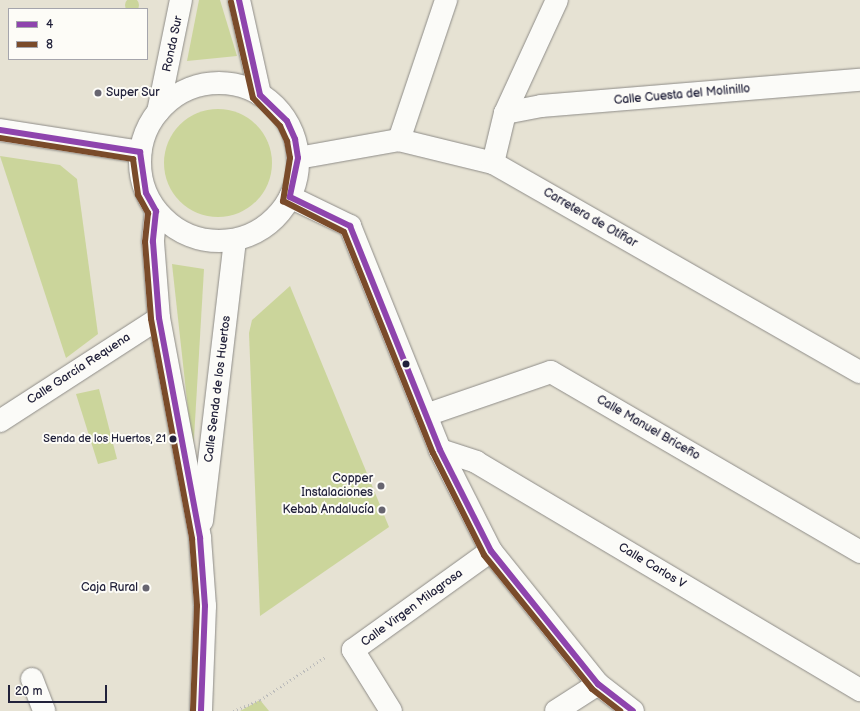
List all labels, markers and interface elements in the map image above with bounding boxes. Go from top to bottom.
legend [8,8,148,60]
street label: Ronda Sur [160,14,186,74]
text: 4 [46,17,53,32]
text: 8 [46,37,53,52]
street label: Calle Cuesta del Molinillo [613,82,751,108]
place label: Super Sur [106,86,160,100]
marker: Super Sur [93,88,103,98]
street label: Carretera de Otíñar [540,185,640,251]
street label: Calle Senda de los Huertos [202,315,234,463]
street label: Calle García Requena [25,330,133,408]
unlabelled marker [401,359,411,369]
street label: Calle Manuel Briceño [594,393,702,463]
place label: Senda de los Huertos, 21 [43,432,166,446]
marker: Senda de los Huertos, 21 [168,434,178,444]
place label: Copper Instalaciones [301,472,373,500]
marker: Copper Instalaciones [376,481,386,491]
place label: Kebab Andalucía [283,503,374,517]
marker: Kebab Andalucía [377,505,387,515]
street label: Calle Carlos V [615,540,689,592]
street label: Calle Virgen Milagrosa [358,566,466,650]
place label: Caja Rural [81,581,138,595]
marker: Caja Rural [141,583,151,593]
scale bar [10,677,109,703]
text: 20 m [15,684,42,699]

